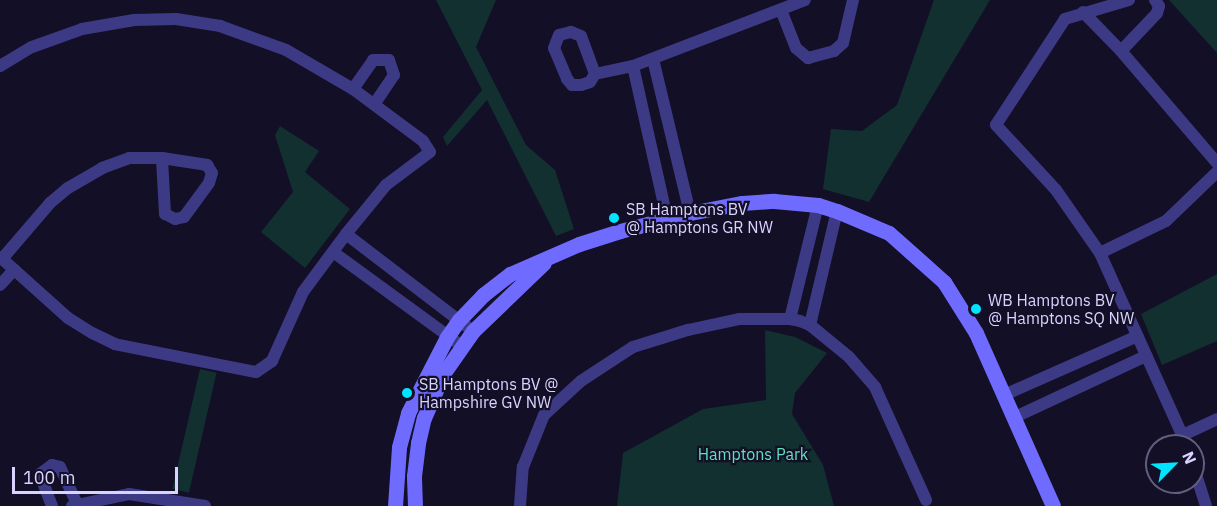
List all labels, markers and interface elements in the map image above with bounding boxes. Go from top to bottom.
place label: SB Hamptons BV @ Hamptons GR NW [626,199,773,237]
marker: SB Hamptons BV @ Hamptons GR NW [607,211,621,225]
place label: WB Hamptons BV @ Hamptons SQ NW [988,290,1134,328]
marker: WB Hamptons BV @ Hamptons SQ NW [969,302,983,316]
place label: SB Hamptons BV @ Hampshire GV NW [419,374,559,412]
marker: SB Hamptons BV @ Hampshire GV NW [400,386,414,400]
north arrow [1145,434,1205,494]
park label: Hamptons Park [698,444,808,464]
text: N [1178,448,1201,467]
scale bar [15,455,182,493]
text: 100 m [23,466,75,489]

